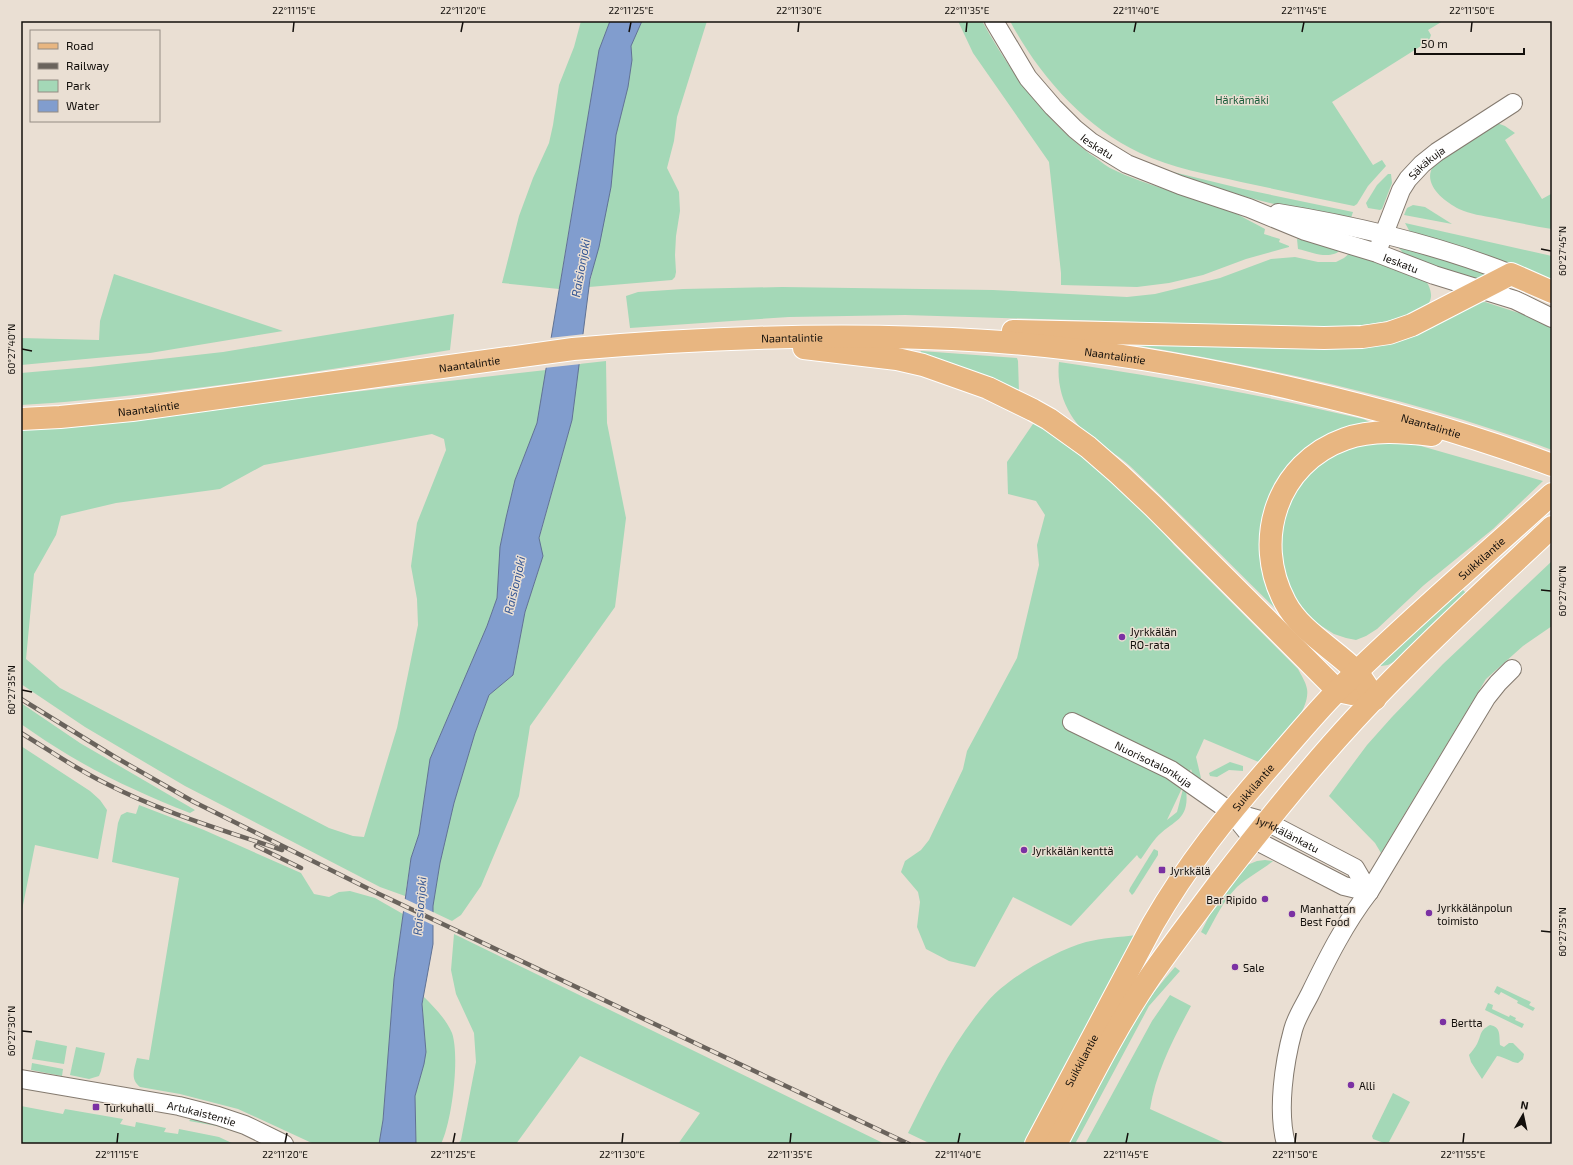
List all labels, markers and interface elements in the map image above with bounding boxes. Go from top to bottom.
text: 22°11'15"E [272,4,316,16]
text: 22°11'20"E [440,4,486,16]
text: 22°11'25"E [608,4,654,16]
text: 22°11'30"E [776,4,822,16]
text: 22°11'35"E [945,4,990,16]
text: 22°11'40"E [1113,4,1159,16]
text: 22°11'45"E [1281,4,1327,16]
text: 22°11'50"E [1449,4,1495,16]
legend [30,30,160,122]
scale bar [1415,30,1524,56]
text: 50 m [1421,36,1448,50]
text: Road [66,38,94,52]
text: Railway [66,58,110,72]
text: Park [66,78,91,92]
park label: Härkämäki [1215,93,1269,106]
text: Water [66,98,100,112]
street label: Ieskatu [1079,130,1116,161]
street label: Säkäkuja [1405,142,1447,181]
text: 60°27'45"N [1556,226,1568,276]
water label: Raisionjoki [568,238,593,298]
street label: Ieskatu [1382,250,1421,275]
text: 60°27'40"N [5,324,17,374]
street label: Naantalintie [761,330,823,344]
street label: Naantalintie [1084,344,1147,366]
street label: Naantalintie [438,353,501,374]
street label: Naantalintie [117,397,180,418]
street label: Naantalintie [1400,410,1463,440]
street label: Suikkilantie [1455,534,1507,582]
water label: Raisionjoki [501,555,528,615]
text: 60°27'40"N [1556,566,1568,616]
place label: Jyrkkälän RO-rata [1130,625,1177,651]
marker: Jyrkkälän RO-rata [1117,632,1127,642]
text: 60°27'35"N [5,665,17,715]
street label: Nuorisotalonkuja [1113,737,1195,790]
street label: Suikkilantie [1229,760,1276,813]
street label: Jyrkkälänkatu [1255,813,1322,855]
place label: Jyrkkälän kenttä [1032,844,1114,857]
marker: Jyrkkälän kenttä [1019,845,1029,855]
place label: Jyrkkälä [1170,864,1211,877]
marker: Jyrkkälä [1157,865,1167,875]
water label: Raisionjoki [409,876,430,936]
place label: Bar Ripido [1206,893,1257,906]
marker: Bar Ripido [1260,894,1270,904]
place label: Jyrkkälänpolun toimisto [1437,901,1512,927]
place label: Manhattan Best Food [1300,902,1355,928]
text: 60°27'35"N [1556,907,1568,957]
marker: Jyrkkälänpolun toimisto [1424,908,1434,918]
marker: Manhattan Best Food [1287,909,1297,919]
place label: Sale [1243,961,1264,974]
marker: Sale [1230,962,1240,972]
text: 60°27'30"N [5,1006,17,1056]
place label: Bertta [1451,1016,1483,1029]
marker: Bertta [1438,1017,1448,1027]
street label: Suikkilantie [1061,1032,1100,1089]
place label: Alli [1359,1079,1375,1092]
marker: Alli [1346,1080,1356,1090]
north arrow [1503,1095,1543,1135]
street label: Artukaistentie [166,1098,238,1128]
text: N [1520,1098,1530,1112]
place label: Turkuhalli [104,1101,154,1114]
marker: Turkuhalli [91,1102,101,1112]
text: 22°11'15"E [95,1148,139,1160]
text: 22°11'20"E [262,1148,308,1160]
text: 22°11'25"E [430,1148,476,1160]
text: 22°11'30"E [599,1148,645,1160]
text: 22°11'35"E [768,1148,813,1160]
text: 22°11'40"E [935,1148,981,1160]
text: 22°11'45"E [1103,1148,1149,1160]
text: 22°11'50"E [1272,1148,1318,1160]
text: 22°11'55"E [1441,1148,1486,1160]

